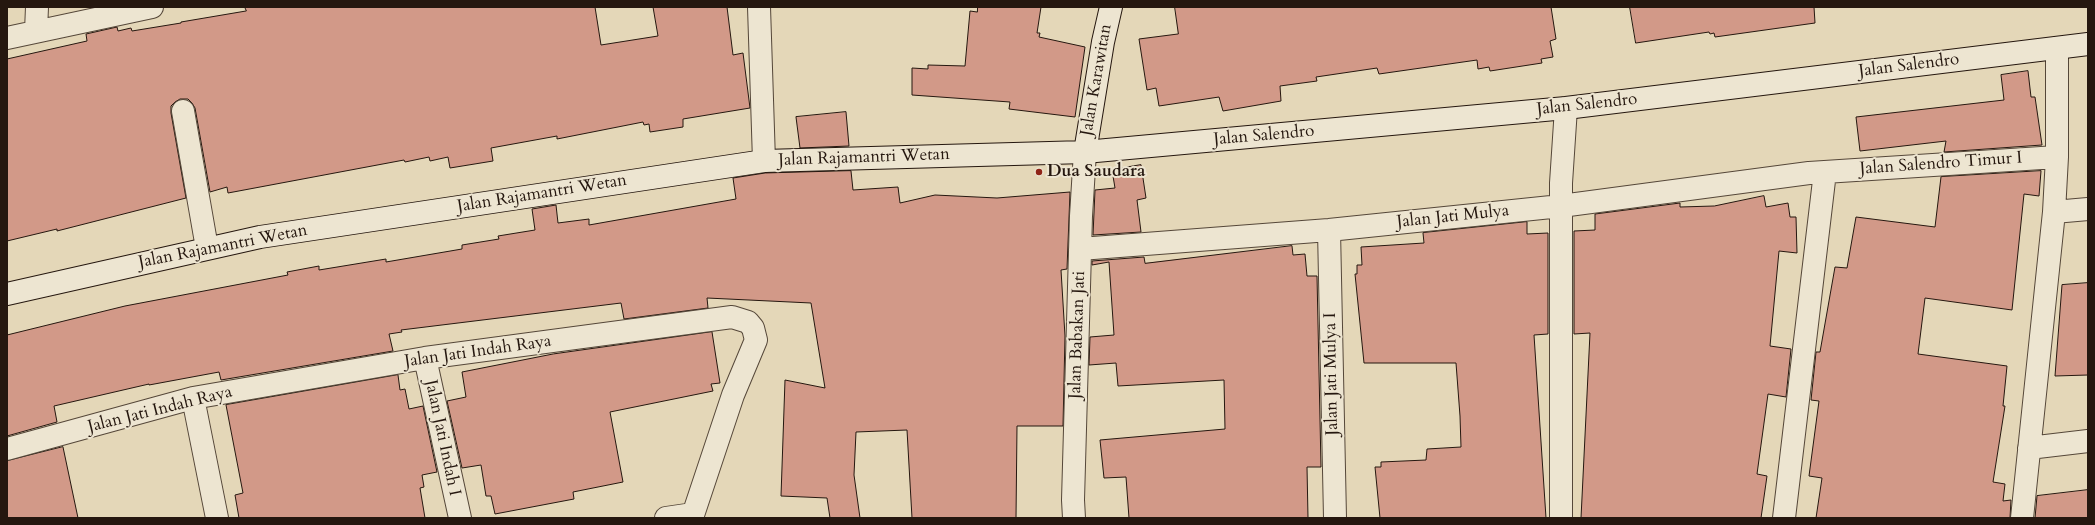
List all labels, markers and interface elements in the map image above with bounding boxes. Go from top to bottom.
street label: Jalan Karawitan [1077,22,1117,138]
street label: Jalan Salendro [1858,50,1960,82]
street label: Jalan Salendro [1536,90,1638,120]
street label: Jalan Salendro [1213,121,1315,151]
street label: Jalan Rajamantri Wetan [778,145,950,171]
street label: Jalan Salendro Timur I [1859,148,2023,180]
place label: Dua Saudara [1047,162,1145,182]
marker: Dua Saudara [1034,167,1044,177]
street label: Jalan Rajamantri Wetan [456,171,628,217]
street label: Jalan Jati Mulya [1396,201,1510,233]
street label: Jalan Rajamantri Wetan [137,221,309,273]
street label: Jalan Babakan Jati [1066,271,1090,399]
street label: Jalan Jati Mulya I [1321,312,1343,436]
street label: Jalan Jati Indah Raya [403,332,553,372]
street label: Jalan Jati Indah I [420,378,464,498]
street label: Jalan Jati Indah Raya [86,382,234,438]

